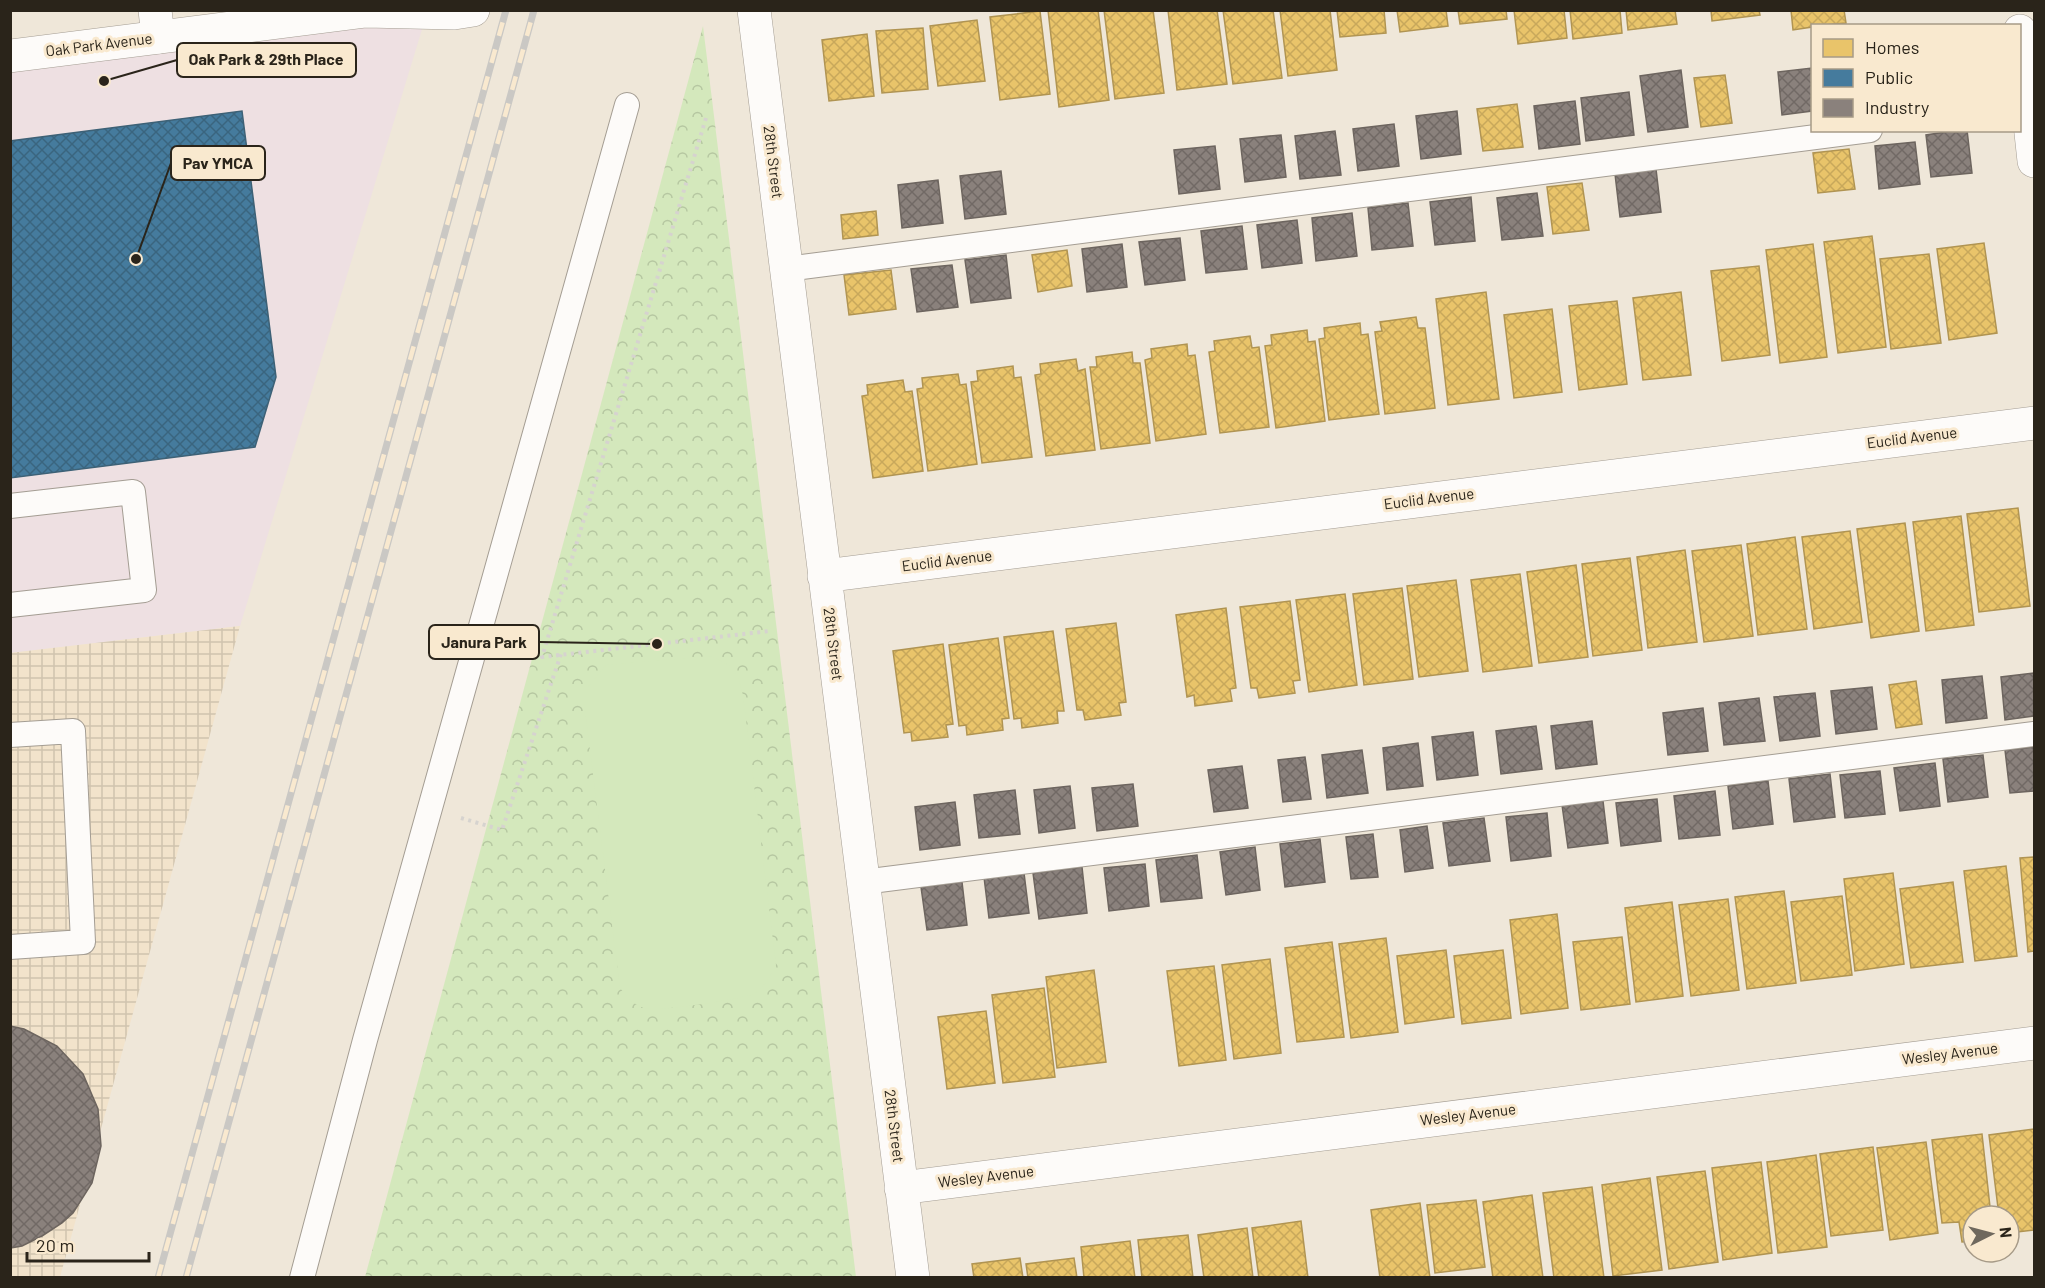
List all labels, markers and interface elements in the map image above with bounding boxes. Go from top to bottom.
legend [1811,24,2021,132]
street label: Oak Park Avenue [44,29,153,59]
text: Homes [1865,36,1919,58]
callout: Oak Park & 29th Place [177,43,356,77]
text: Oak Park & 29th Place [189,49,344,68]
text: Public [1865,66,1913,88]
text: Industry [1865,96,1929,118]
street label: 28th Street [761,124,787,199]
callout: Pav YMCA [171,146,265,180]
text: Pav YMCA [183,153,254,172]
street label: Euclid Avenue [1866,423,1958,451]
street label: Euclid Avenue [1383,484,1475,512]
street label: Euclid Avenue [901,546,993,574]
street label: 28th Street [821,606,847,681]
callout: Janura Park [429,625,539,659]
text: Janura Park [441,632,527,651]
street label: Wesley Avenue [1901,1038,1999,1068]
street label: 28th Street [882,1088,908,1163]
street label: Wesley Avenue [1419,1099,1517,1129]
street label: Wesley Avenue [937,1161,1035,1191]
north arrow [1961,1204,2021,1264]
scale bar [27,1225,148,1263]
text: N [1996,1226,2016,1239]
text: 20 m [36,1234,74,1256]

